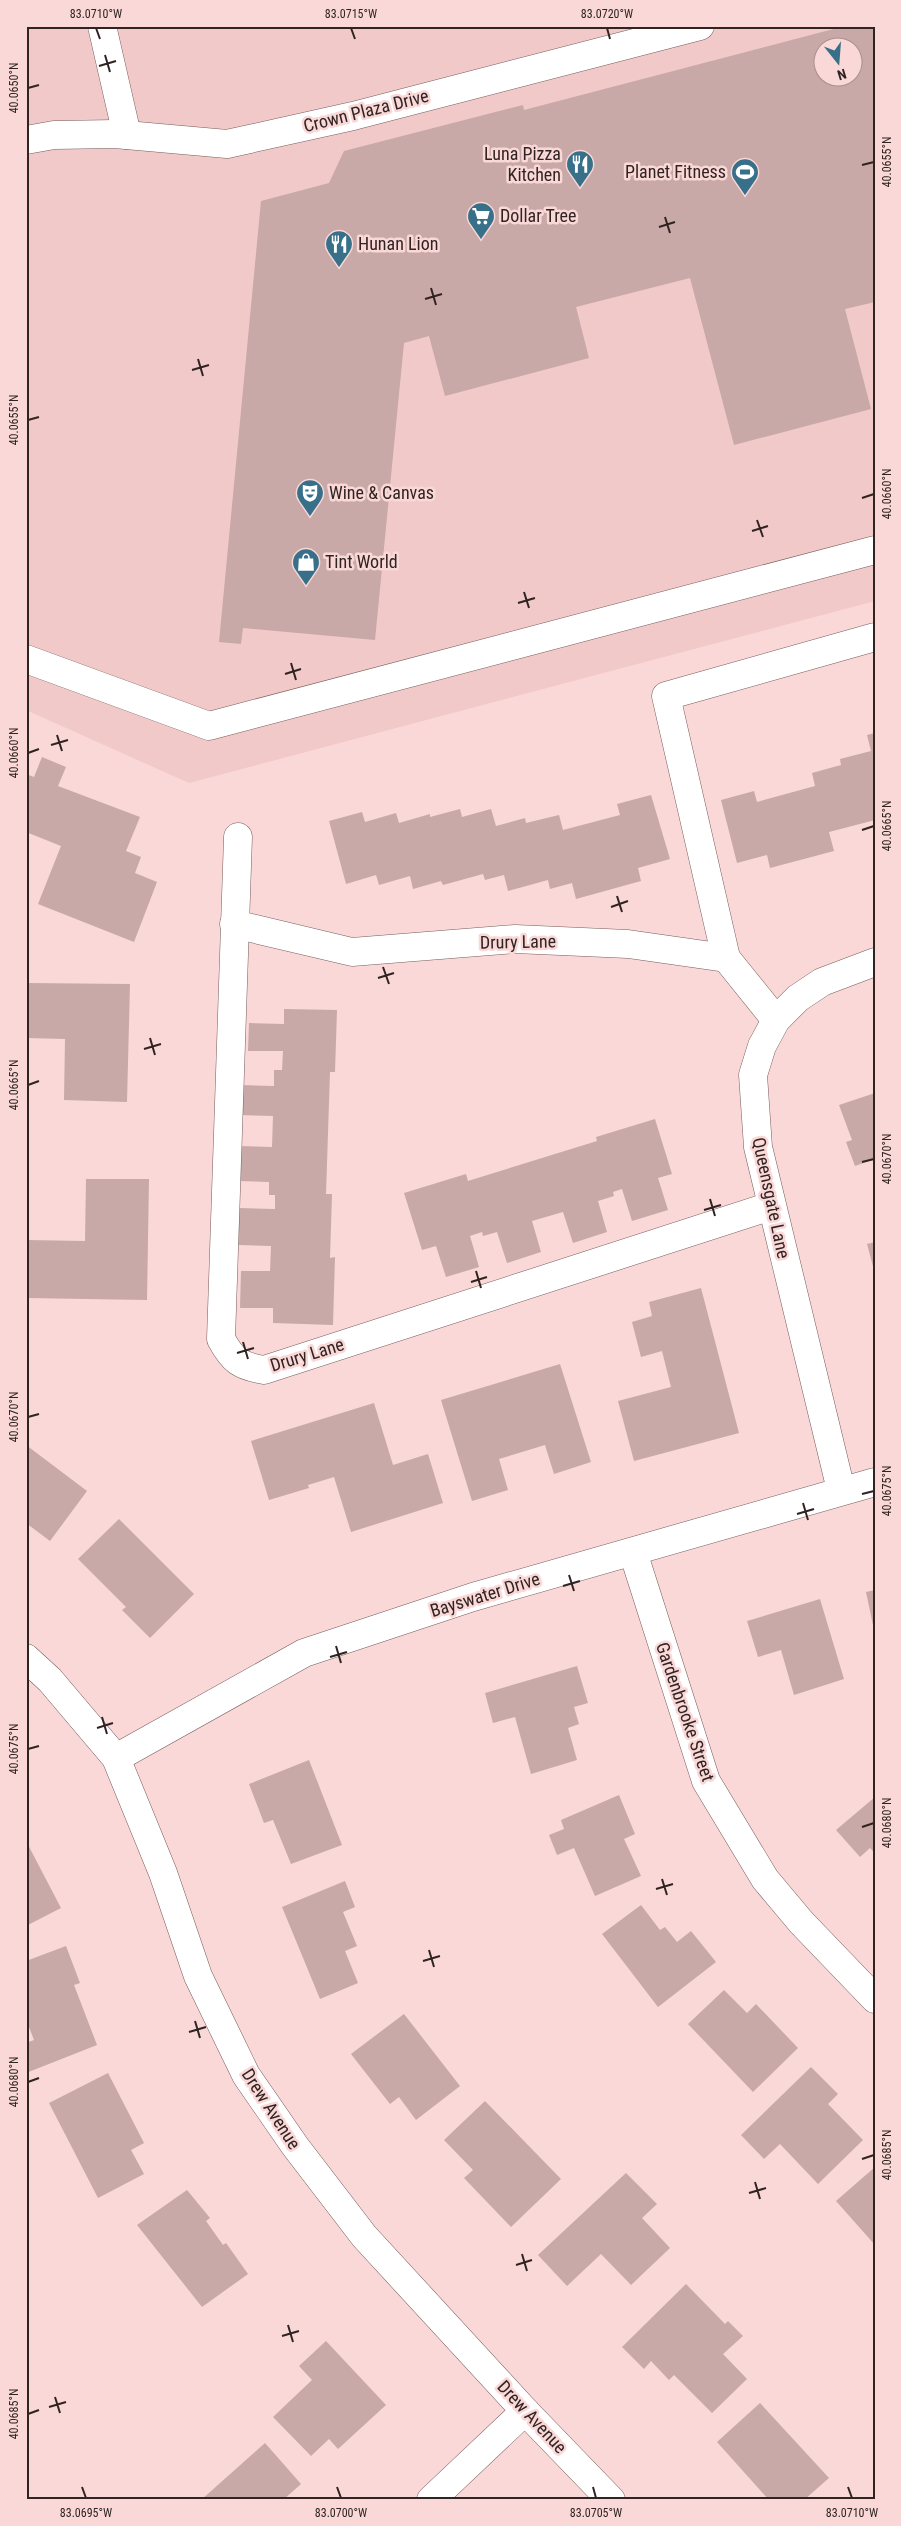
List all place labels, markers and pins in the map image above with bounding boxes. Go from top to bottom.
place label: Luna Pizza Kitchen [484,143,561,185]
restaurant icon: Luna Pizza Kitchen [565,149,595,188]
sports icon: Planet Fitness [730,157,760,196]
place label: Planet Fitness [625,161,726,182]
supermarket icon: Dollar Tree [466,201,496,240]
place label: Dollar Tree [500,205,576,226]
restaurant icon: Hunan Lion [324,229,354,268]
place label: Hunan Lion [358,233,439,254]
theatre icon: Wine & Canvas [295,478,325,517]
place label: Wine & Canvas [329,482,434,503]
shop icon: Tint World [291,547,321,586]
place label: Tint World [325,551,398,572]

